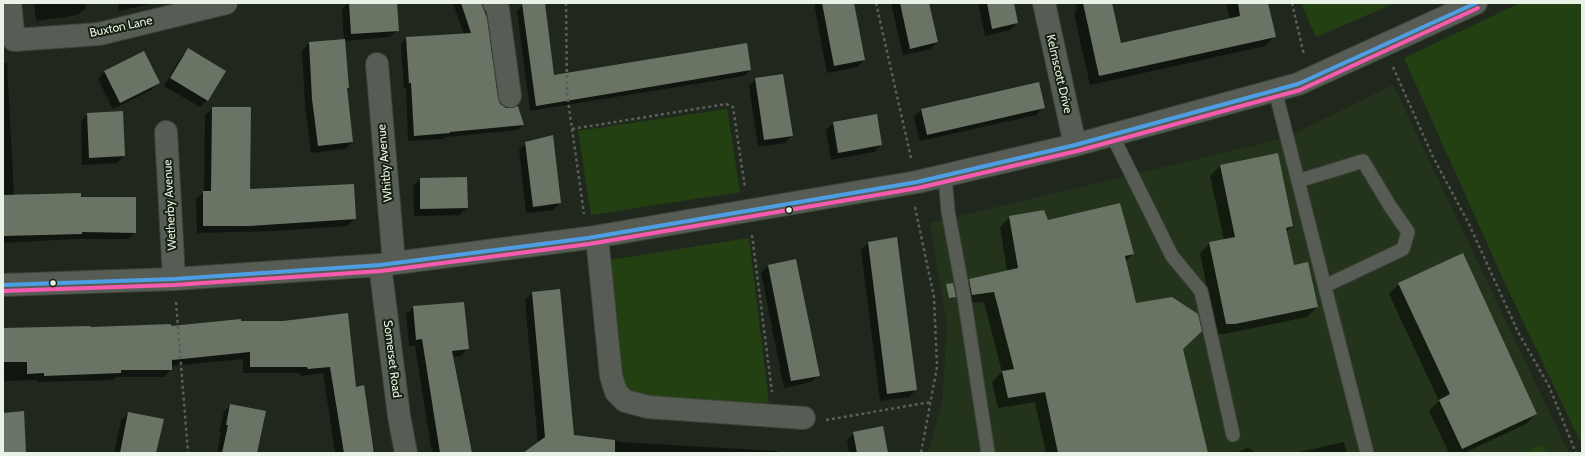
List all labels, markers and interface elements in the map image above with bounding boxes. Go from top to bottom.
street label: Buxton Lane [88,13,154,41]
street label: Kelmscott Drive [1043,33,1075,115]
street label: Whitby Avenue [374,124,396,202]
street label: Wetherby Avenue [160,159,180,251]
unlabelled marker [784,205,794,215]
unlabelled marker [48,278,58,288]
street label: Somerset Road [380,319,404,399]

